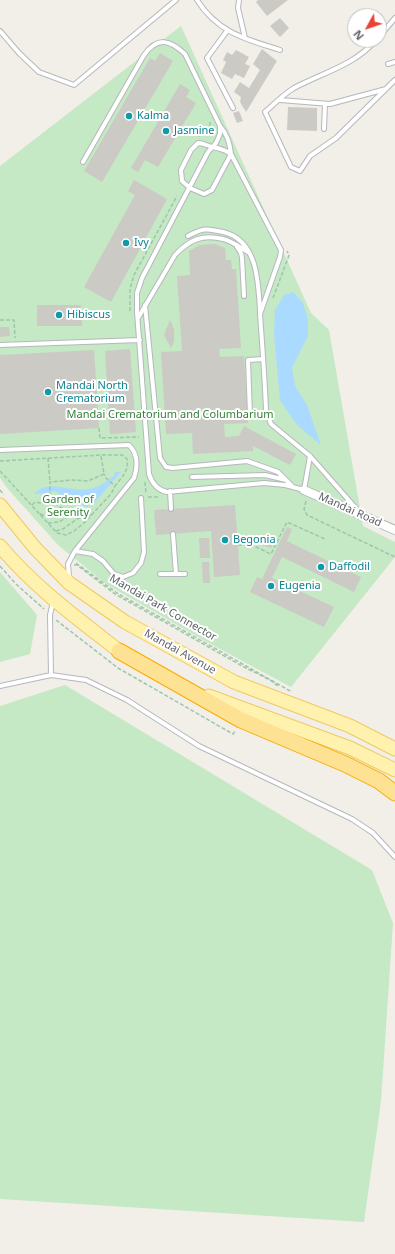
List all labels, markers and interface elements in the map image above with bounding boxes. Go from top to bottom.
north arrow [347,8,387,48]
text: N [350,27,367,44]
place label: Kalma [137,109,169,123]
marker: Kalma [124,111,134,121]
place label: Jasmine [174,124,215,138]
marker: Jasmine [161,126,171,136]
place label: Ivy [134,236,149,250]
marker: Ivy [121,238,131,248]
place label: Hibiscus [67,308,110,322]
marker: Hibiscus [54,310,64,320]
place label: Mandai North Crematorium [56,379,128,405]
marker: Mandai North Crematorium [43,387,53,397]
park label: Mandai Crematorium and Columbarium [67,408,273,422]
street label: Mandai Road [316,490,384,530]
park label: Garden of Serenity [42,493,94,519]
place label: Begonia [233,533,276,547]
marker: Begonia [220,535,230,545]
place label: Daffodil [329,560,370,574]
marker: Daffodil [316,562,326,572]
street label: Mandai Park Connector [107,572,219,644]
place label: Eugenia [279,579,321,593]
marker: Eugenia [266,581,276,591]
street label: Mandai Avenue [142,627,218,677]

